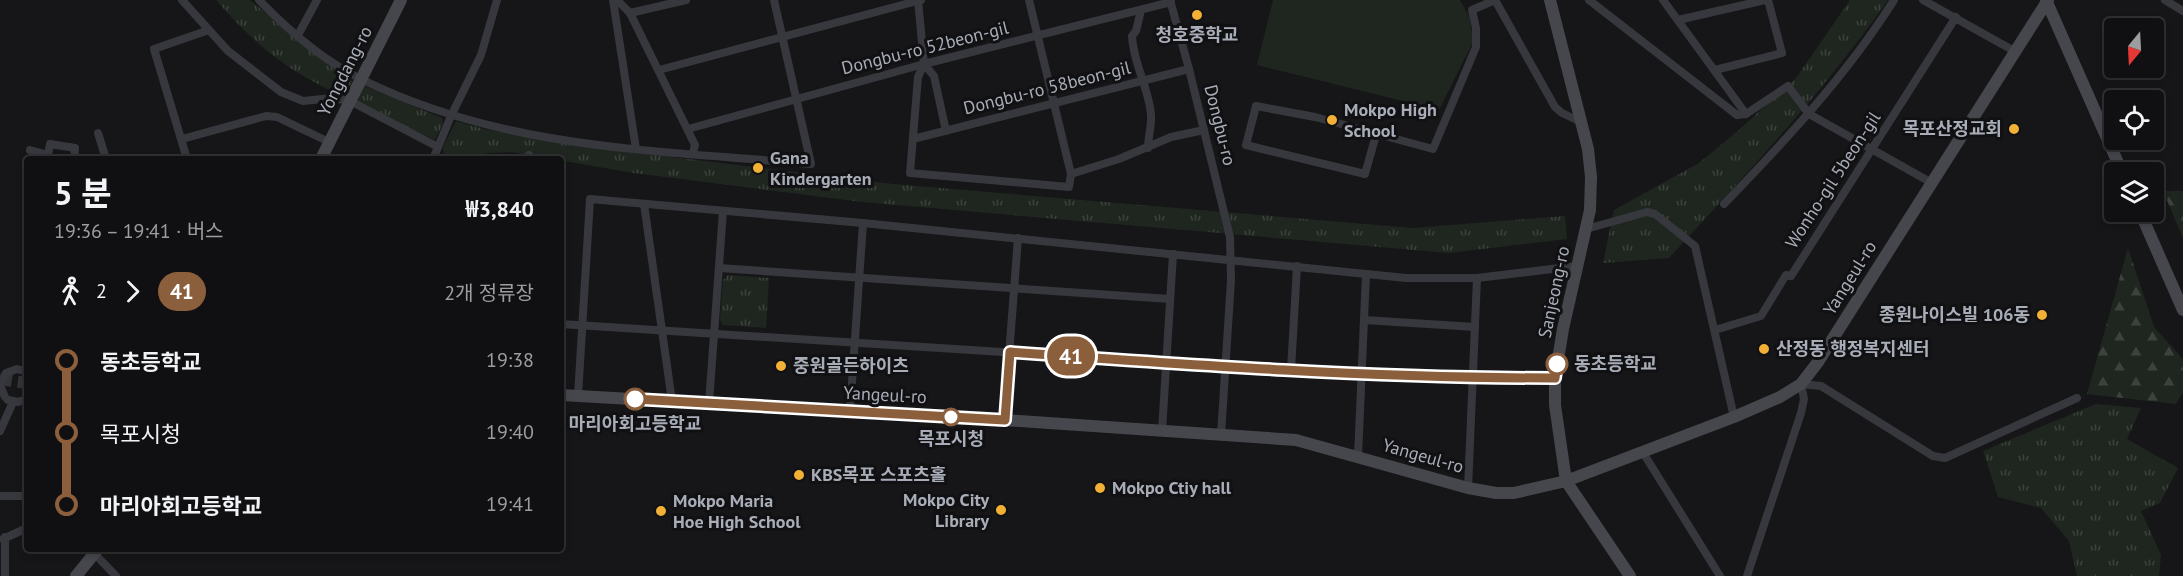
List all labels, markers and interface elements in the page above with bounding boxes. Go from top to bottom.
marker: 청호중학교 [1190,8,1204,22]
street label: Dongbu-ro 52beon-gil [839,15,1012,79]
north arrow [2104,18,2164,78]
map controls [2104,18,2164,222]
street label: Yongdang-ro [312,22,377,120]
place label: 청호중학교 [1156,23,1238,46]
street label: Dongbu-ro 58beon-gil [961,55,1134,119]
street label: Dongbu-ro [1199,82,1242,168]
button: locate [2104,90,2164,150]
place label: Mokpo High School [1344,98,1437,142]
street label: Wonho-gil 5beon-gil [1780,106,1886,252]
marker: Mokpo High School [1325,113,1339,127]
place label: 목포산정교회 [1903,117,2002,140]
marker: 목포산정교회 [2007,122,2021,136]
place label: Gana Kindergarten [770,146,872,190]
marker: Gana Kindergarten [751,161,765,175]
button: layers [2104,162,2164,222]
text: 5 분 [54,171,111,214]
text: ₩3,840 [466,195,534,223]
text: 19:36 – 19:41 · 버스 [54,218,223,244]
street label: Yangeul-ro [1818,236,1881,319]
street label: Sanjeong-ro [1533,244,1574,340]
icon: walk [54,275,87,308]
icon: forward [116,275,149,308]
text: 2 [96,278,107,304]
text: 41 [170,278,194,305]
text: 2개 정류장 [444,280,534,306]
place label: 종원나이스빌 106동 [1879,303,2030,326]
marker: 종원나이스빌 106동 [2035,308,2049,322]
line badge: 41 [1044,336,1098,376]
place label: 산정동 행정복지센터 [1776,337,1930,360]
marker: 산정동 행정복지센터 [1757,342,1771,356]
text: 41 [1059,343,1083,370]
text: 19:38 [486,347,534,373]
text: 동초등학교 [100,348,201,376]
place label: 동초등학교 [1574,352,1657,375]
marker: 동초등학교 [1546,353,1568,375]
place label: 중원골든하이츠 [793,354,909,377]
marker: 중원골든하이츠 [774,359,788,373]
street label: Yangeul-ro [843,381,927,408]
marker: 마리아회고등학교 [624,388,646,410]
marker: 목포시청 [942,408,960,426]
place label: 마리아회고등학교 [569,412,701,435]
text: 19:40 [486,419,534,445]
text: 목포시청 [100,420,181,448]
place label: 목포시청 [918,427,984,450]
street label: Yangeul-ro [1380,433,1466,478]
place label: KBS목포 스포츠홀 [811,463,946,486]
marker: KBS목포 스포츠홀 [792,468,806,482]
place label: Mokpo Ctiy hall [1112,476,1232,499]
marker: Mokpo Ctiy hall [1093,481,1107,495]
place label: Mokpo City Library [903,488,989,532]
place label: Mokpo Maria Hoe High School [673,489,801,533]
text: 19:41 [486,491,534,517]
text: 마리아회고등학교 [100,492,262,520]
marker: Mokpo City Library [994,503,1008,517]
marker: Mokpo Maria Hoe High School [654,504,668,518]

